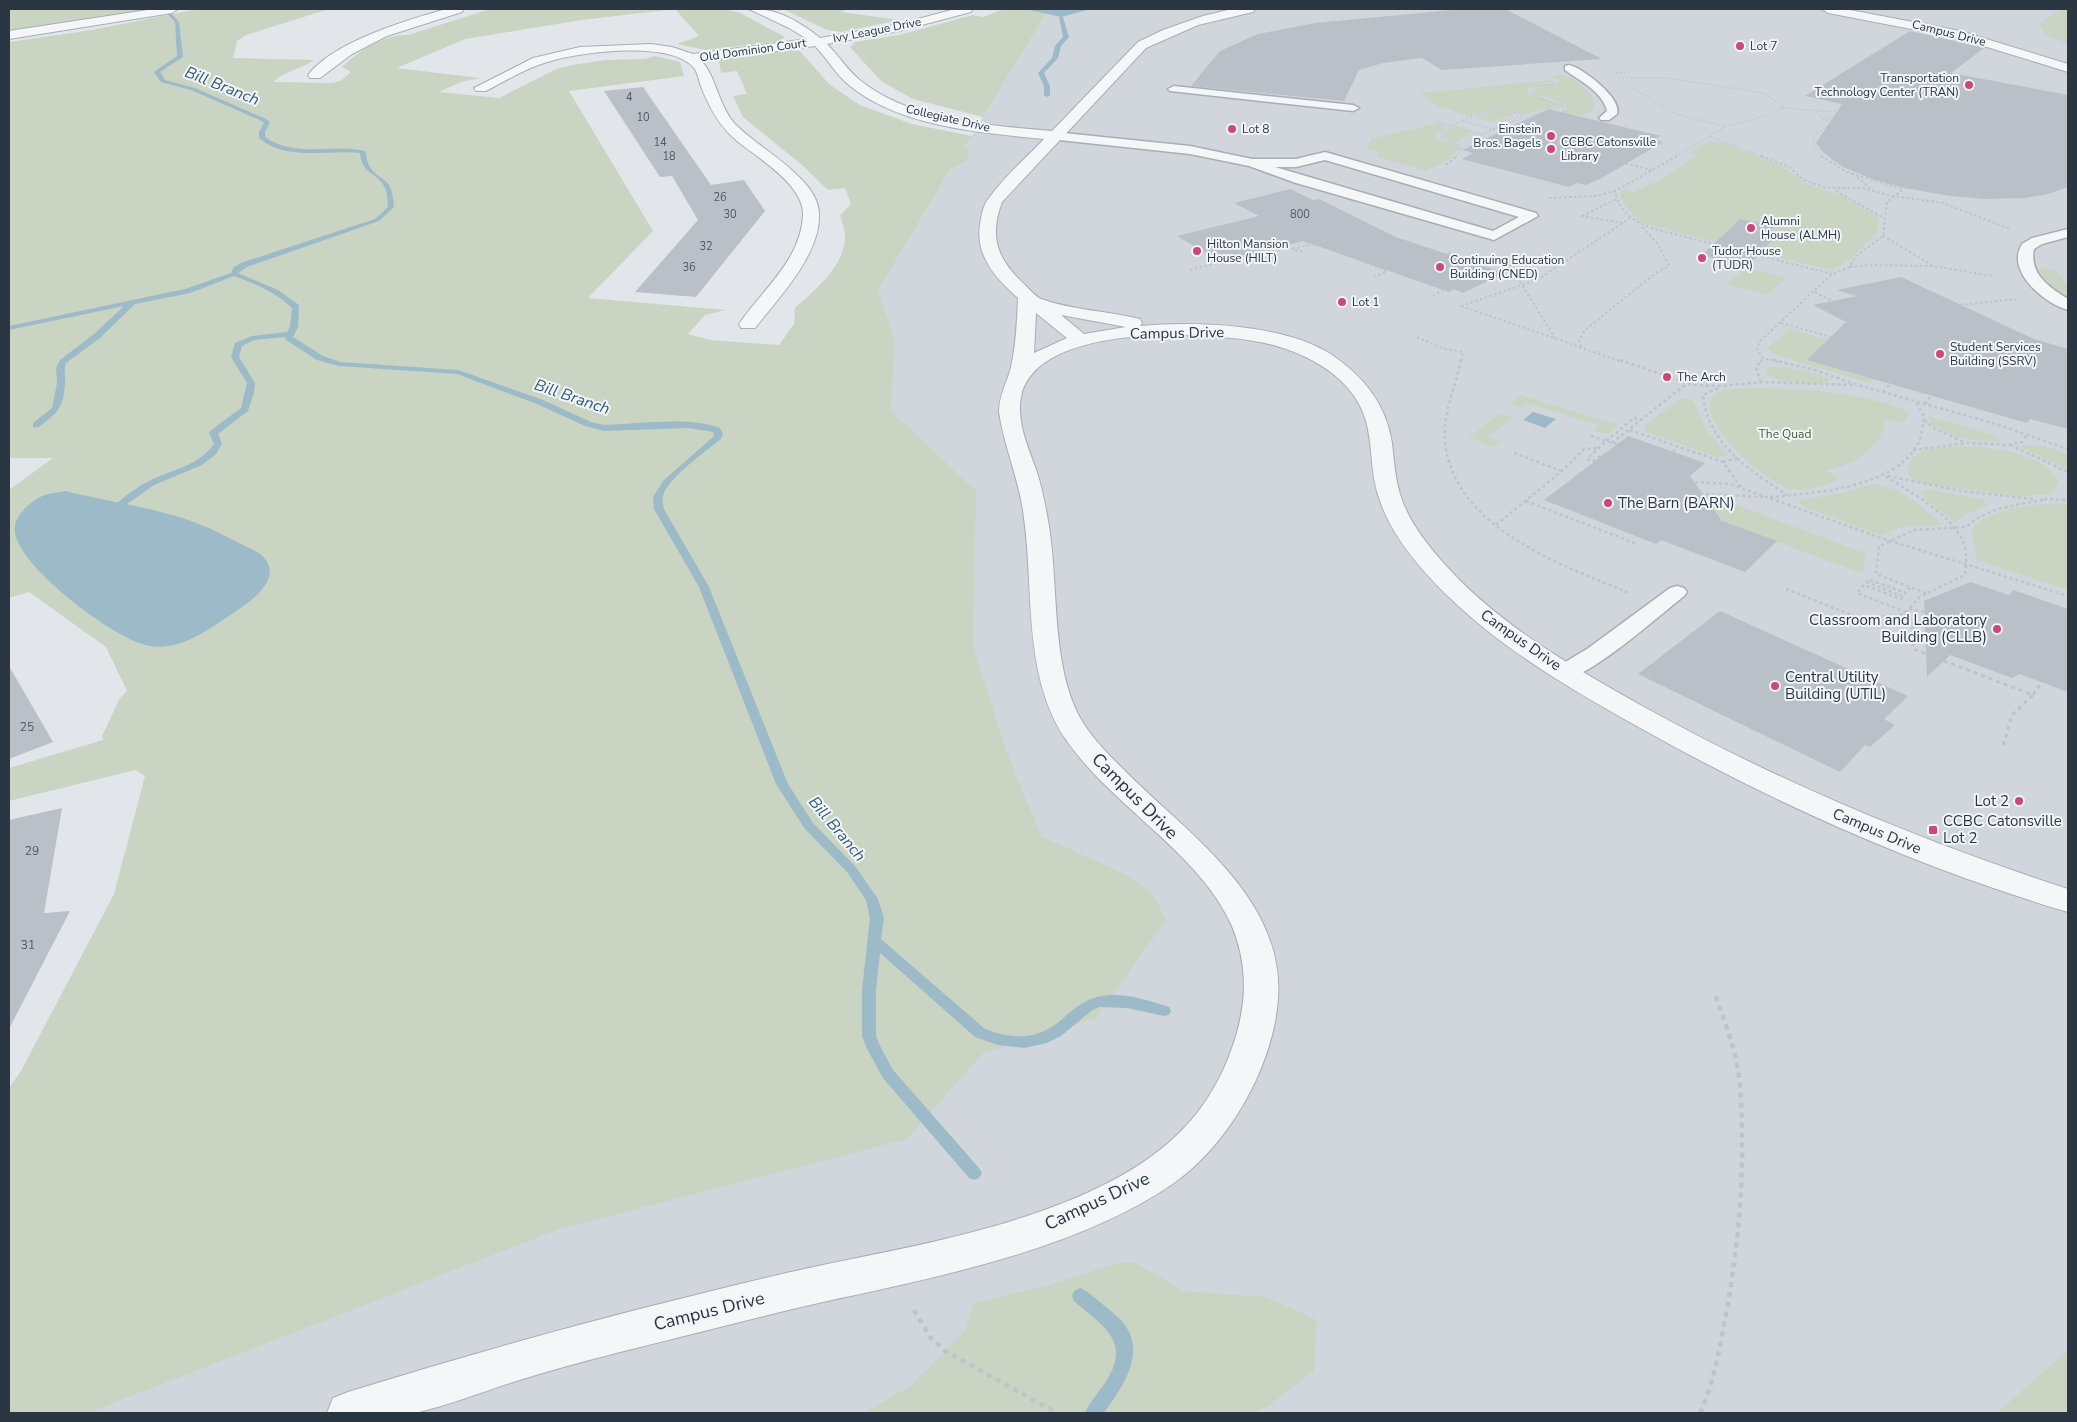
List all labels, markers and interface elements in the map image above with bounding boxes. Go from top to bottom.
street label: Ivy League Drive [831,14,923,46]
street label: Campus Drive [1910,16,1988,50]
street label: Old Dominion Court [699,34,808,65]
place label: Lot 7 [1750,38,1778,54]
marker: Lot 7 [1734,40,1746,52]
water label: Bill Branch [181,61,263,111]
place label: Transportation Technology Center (TRAN) [1814,70,1959,100]
marker: Transportation Technology Center (TRAN) [1963,79,1975,91]
house number: 4 [626,90,633,105]
street label: Collegiate Drive [904,101,992,135]
house number: 10 [636,110,650,125]
place label: Lot 8 [1242,121,1270,137]
place label: Einstein Bros. Bagels [1473,121,1541,151]
marker: Lot 8 [1226,123,1238,135]
marker: Einstein Bros. Bagels [1545,130,1557,142]
place label: CCBC Catonsville Library [1561,134,1656,164]
house number: 14 [653,135,667,150]
marker: CCBC Catonsville Library [1545,143,1557,155]
house number: 18 [662,149,676,164]
house number: 26 [713,190,727,205]
house number: 30 [723,207,737,222]
house number: 800 [1290,207,1310,222]
place label: Alumni House (ALMH) [1761,213,1841,243]
marker: Alumni House (ALMH) [1745,222,1757,234]
place label: Hilton Mansion House (HILT) [1207,236,1289,266]
house number: 32 [699,239,713,254]
place label: Tudor House (TUDR) [1712,243,1781,273]
marker: Hilton Mansion House (HILT) [1191,245,1203,257]
place label: Continuing Education Building (CNED) [1450,252,1564,282]
marker: Tudor House (TUDR) [1696,252,1708,264]
house number: 36 [682,260,696,275]
marker: Continuing Education Building (CNED) [1434,261,1446,273]
place label: Lot 1 [1352,294,1380,310]
marker: Lot 1 [1336,296,1348,308]
street label: Campus Drive [1130,322,1224,344]
place label: Student Services Building (SSRV) [1950,339,2041,369]
marker: Student Services Building (SSRV) [1934,348,1946,360]
place label: The Arch [1677,369,1726,385]
marker: The Arch [1661,371,1673,383]
water label: Bill Branch [531,374,613,420]
park label: The Quad [1759,426,1811,442]
place label: The Barn (BARN) [1618,493,1735,513]
marker: The Barn (BARN) [1602,497,1614,509]
street label: Campus Drive [1477,605,1565,675]
place label: Classroom and Laboratory Building (CLLB) [1809,610,1987,647]
marker: Classroom and Laboratory Building (CLLB) [1991,623,2003,635]
place label: Central Utility Building (UTIL) [1785,667,1886,704]
marker: Central Utility Building (UTIL) [1769,680,1781,692]
house number: 25 [20,719,34,735]
street label: Campus Drive [1086,747,1184,845]
place label: Lot 2 [1975,791,2009,811]
water label: Bill Branch [803,792,871,866]
marker: Lot 2 [2013,795,2025,807]
street label: Campus Drive [1830,803,1924,859]
place label: CCBC Catonsville Lot 2 [1943,811,2062,848]
marker: CCBC Catonsville Lot 2 [1927,824,1939,836]
house number: 29 [25,843,39,859]
house number: 31 [21,937,35,953]
street label: Campus Drive [1041,1166,1153,1236]
street label: Campus Drive [651,1286,767,1336]

